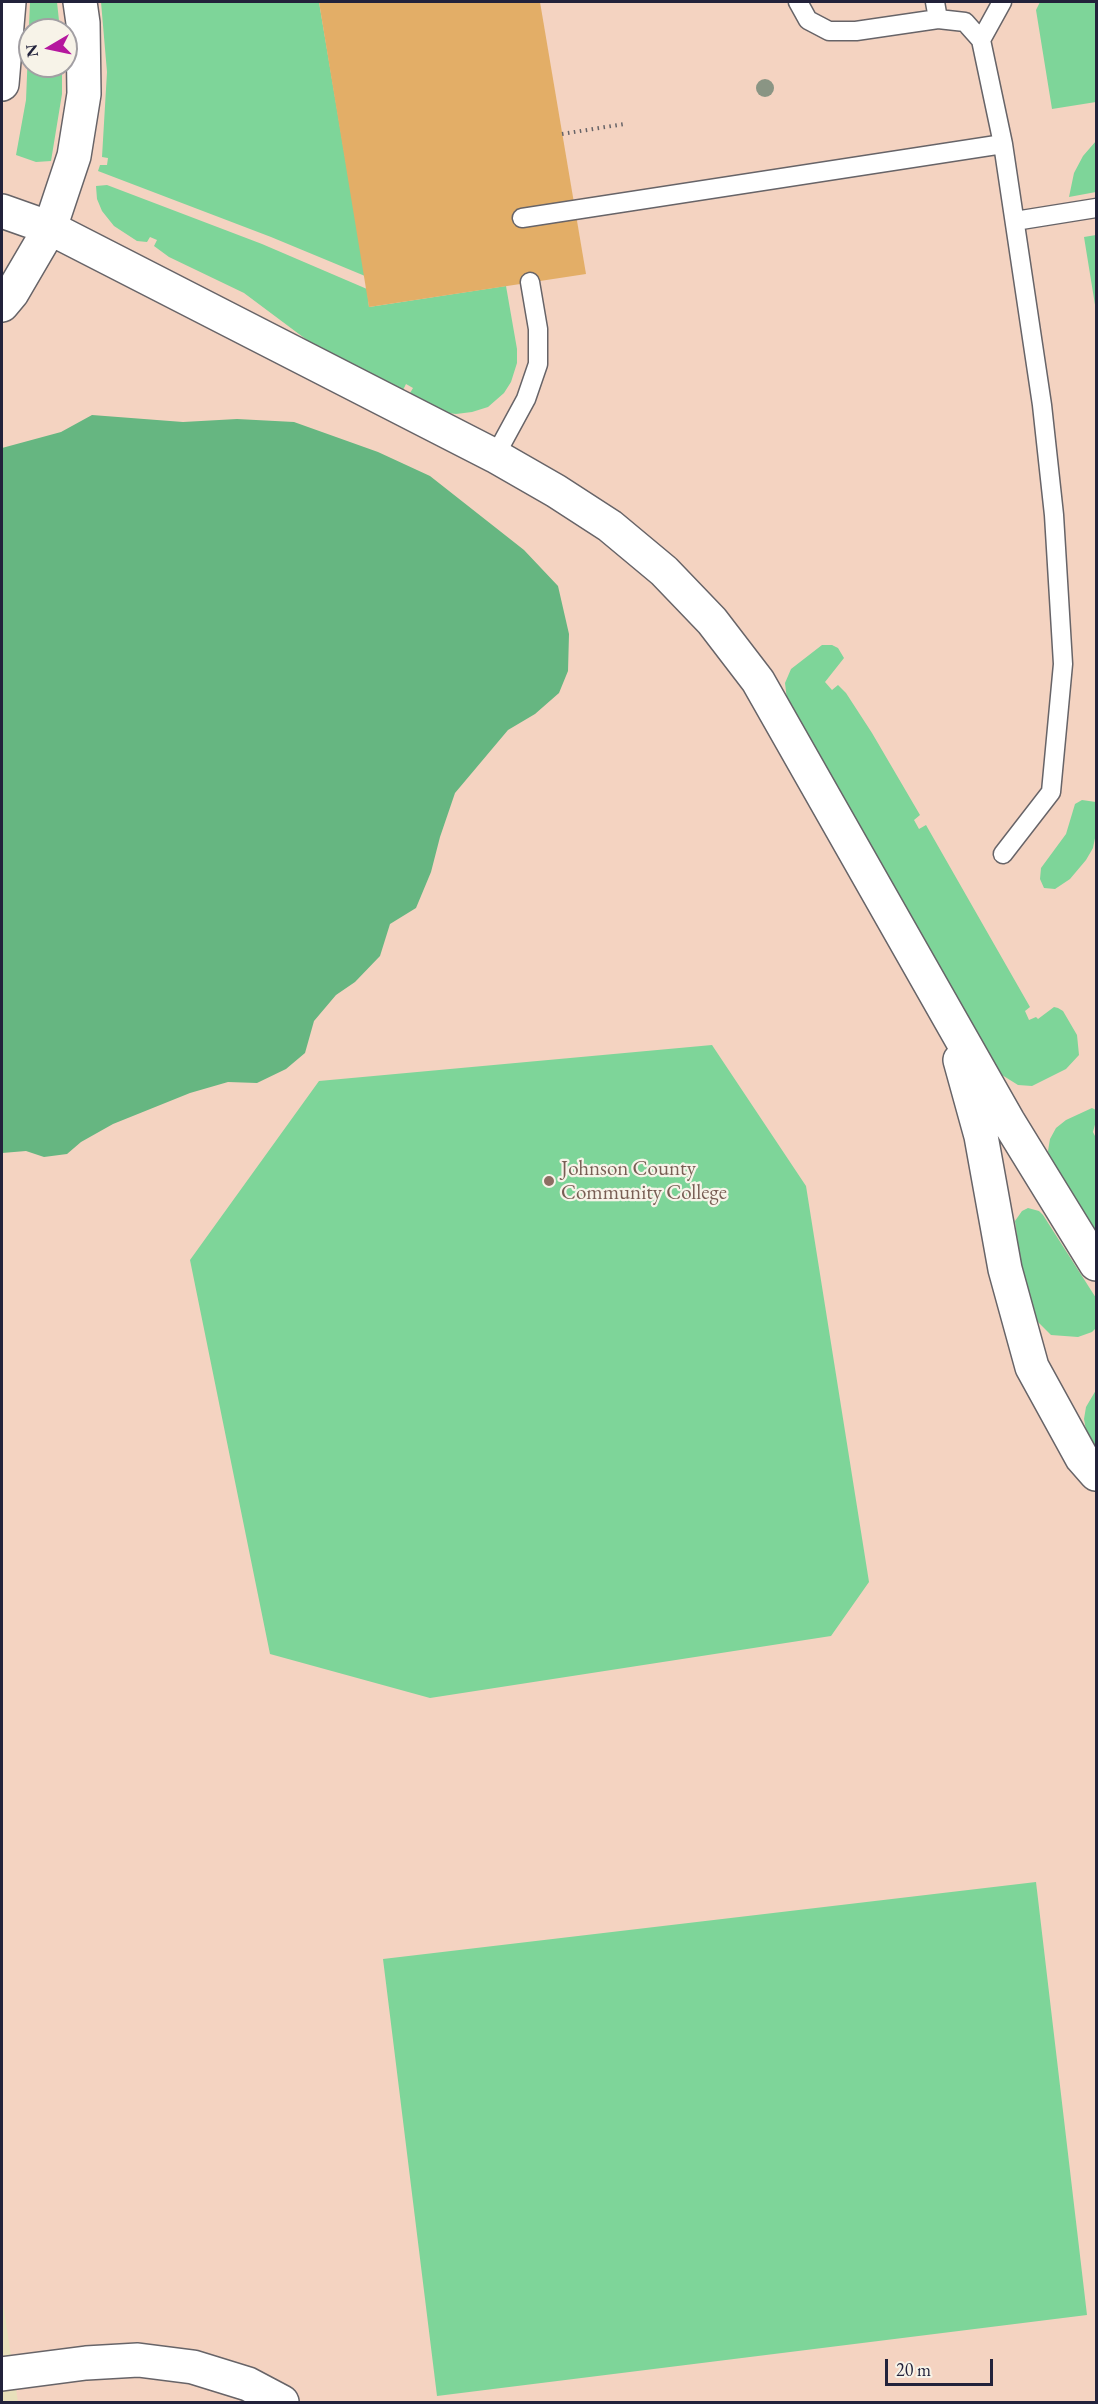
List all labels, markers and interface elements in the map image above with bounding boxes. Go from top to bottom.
north arrow [18,18,78,78]
text: N [20,43,43,59]
place label: Johnson County Community College [561,1156,727,1206]
marker: Johnson County Community College [542,1174,556,1188]
scale bar [888,2347,996,2385]
text: 20 m [896,2358,931,2381]

